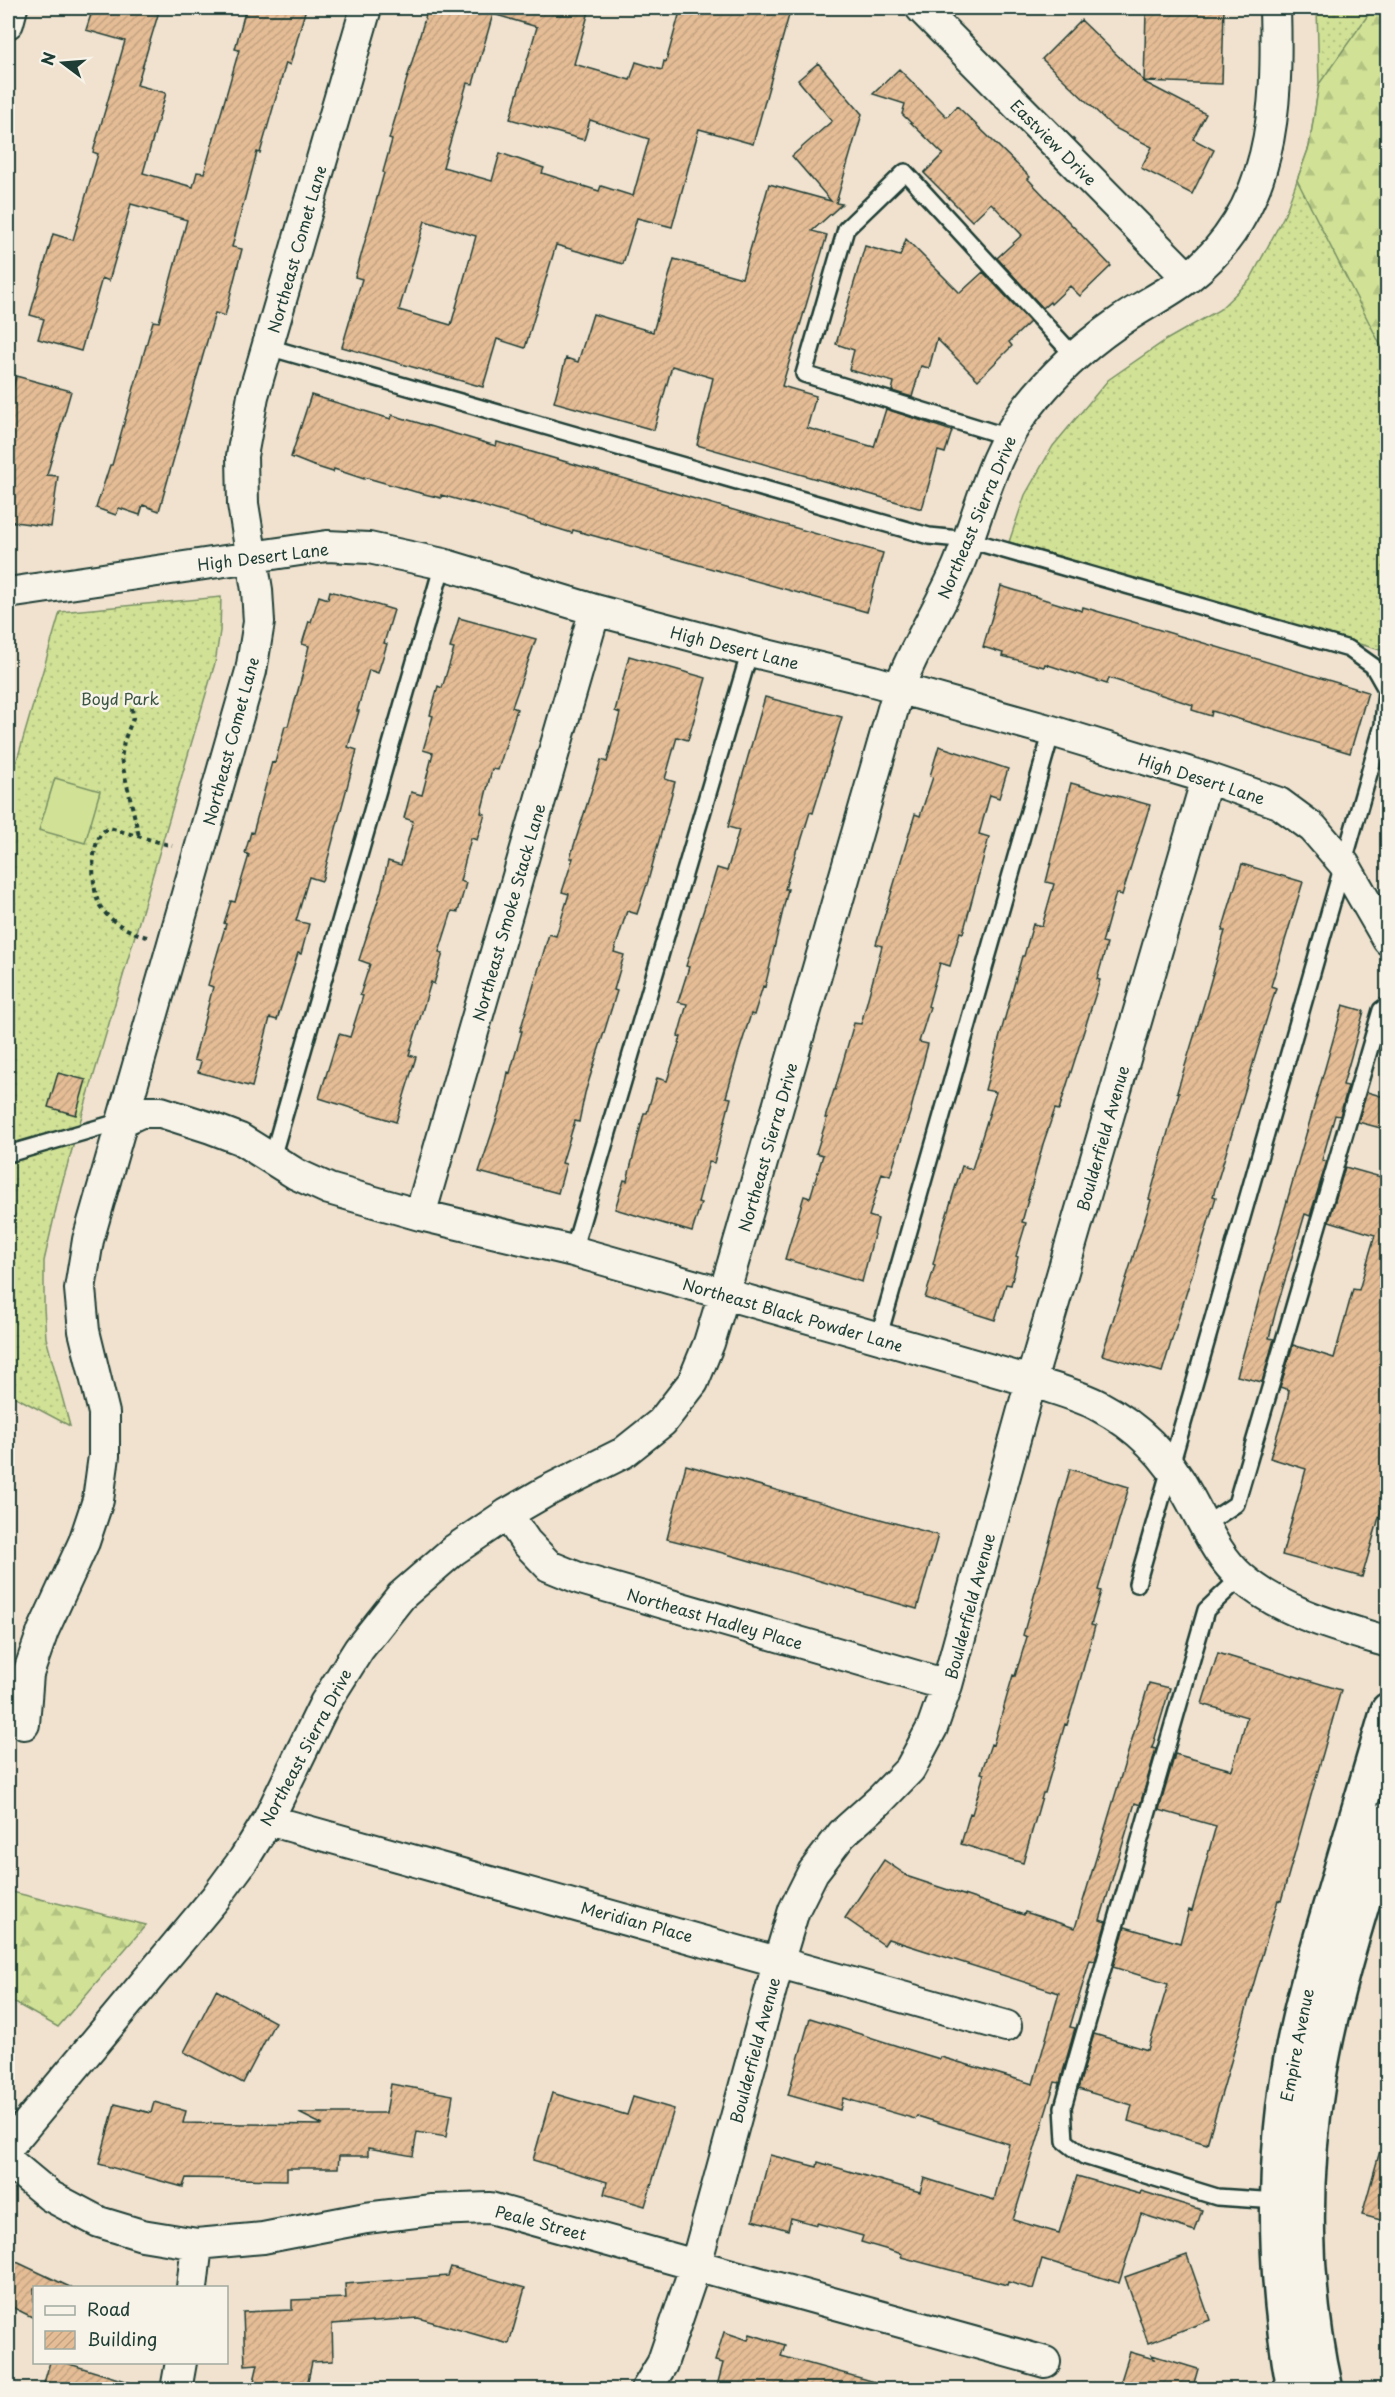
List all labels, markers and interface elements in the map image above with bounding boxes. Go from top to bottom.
north arrow [33,33,93,93]
text: N [34,49,61,68]
street label: Eastview Drive [1005,93,1103,191]
street label: Northeast Comet Lane [261,162,331,336]
street label: Northeast Sierra Drive [931,432,1021,602]
street label: High Desert Lane [196,536,330,576]
street label: High Desert Lane [668,619,802,675]
street label: Northeast Comet Lane [196,654,264,828]
park label: Boyd Park [81,686,159,710]
street label: High Desert Lane [1136,746,1268,810]
street label: Northeast Smoke Stack Lane [465,800,551,1024]
street label: Northeast Sierra Drive [731,1060,803,1234]
street label: Boulderfield Avenue [1070,1062,1134,1214]
street label: Northeast Black Powder Lane [680,1271,906,1357]
street label: Boulderfield Avenue [938,1530,1000,1682]
street label: Northeast Hadley Place [624,1581,806,1655]
street label: Northeast Sierra Drive [253,1664,357,1830]
street label: Meridian Place [578,1895,696,1947]
street label: Boulderfield Avenue [723,1974,785,2126]
street label: Empire Avenue [1273,1986,1319,2104]
street label: Peale Street [493,2198,590,2246]
legend [33,2286,228,2364]
text: Road [87,2295,131,2322]
text: Building [87,2325,157,2352]

